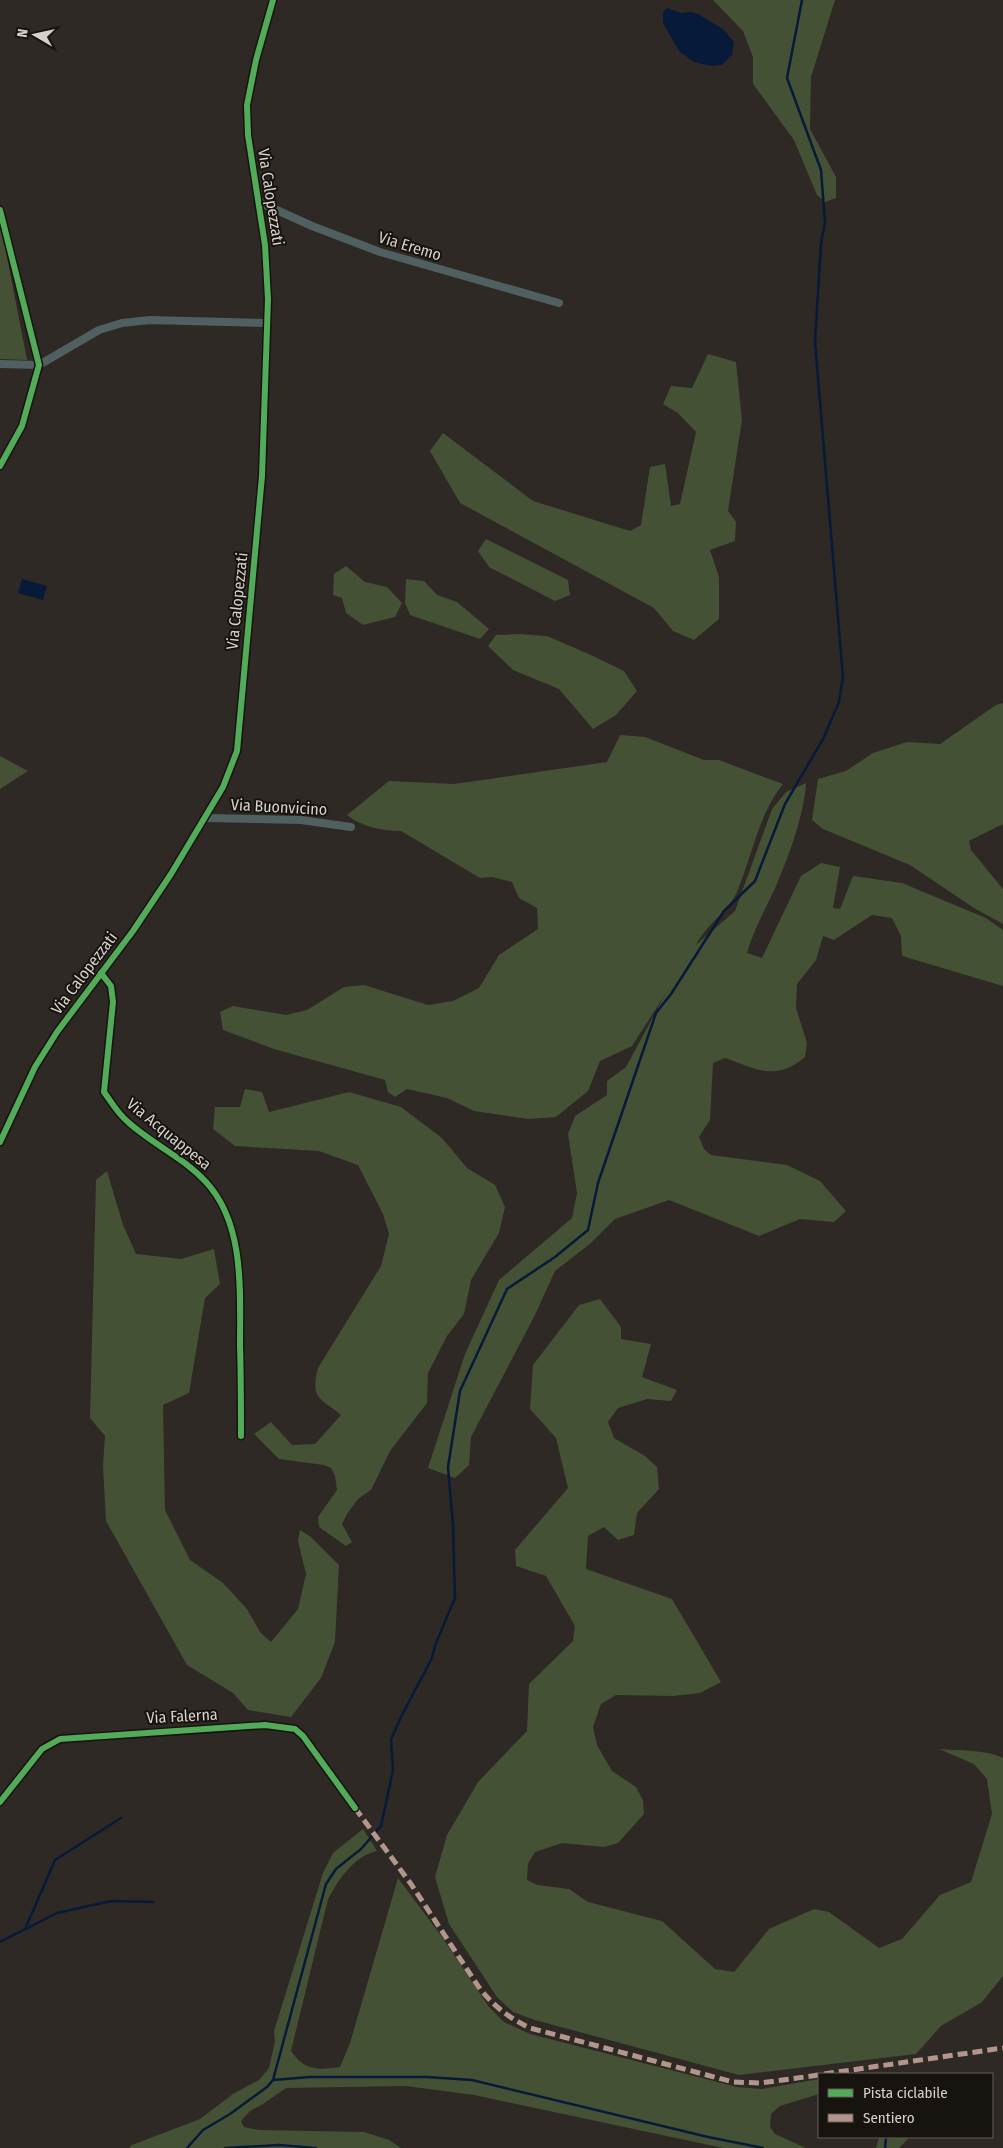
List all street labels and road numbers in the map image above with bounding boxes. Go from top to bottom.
street label: Via Calopezzati [254,147,288,247]
street label: Via Eremo [376,227,444,265]
street label: Via Calopezzati [222,551,252,651]
street label: Via Buonvicino [230,795,328,819]
street label: Via Calopezzati [47,928,121,1018]
street label: Via Acquappesa [123,1094,215,1174]
street label: Via Falerna [146,1705,218,1727]

